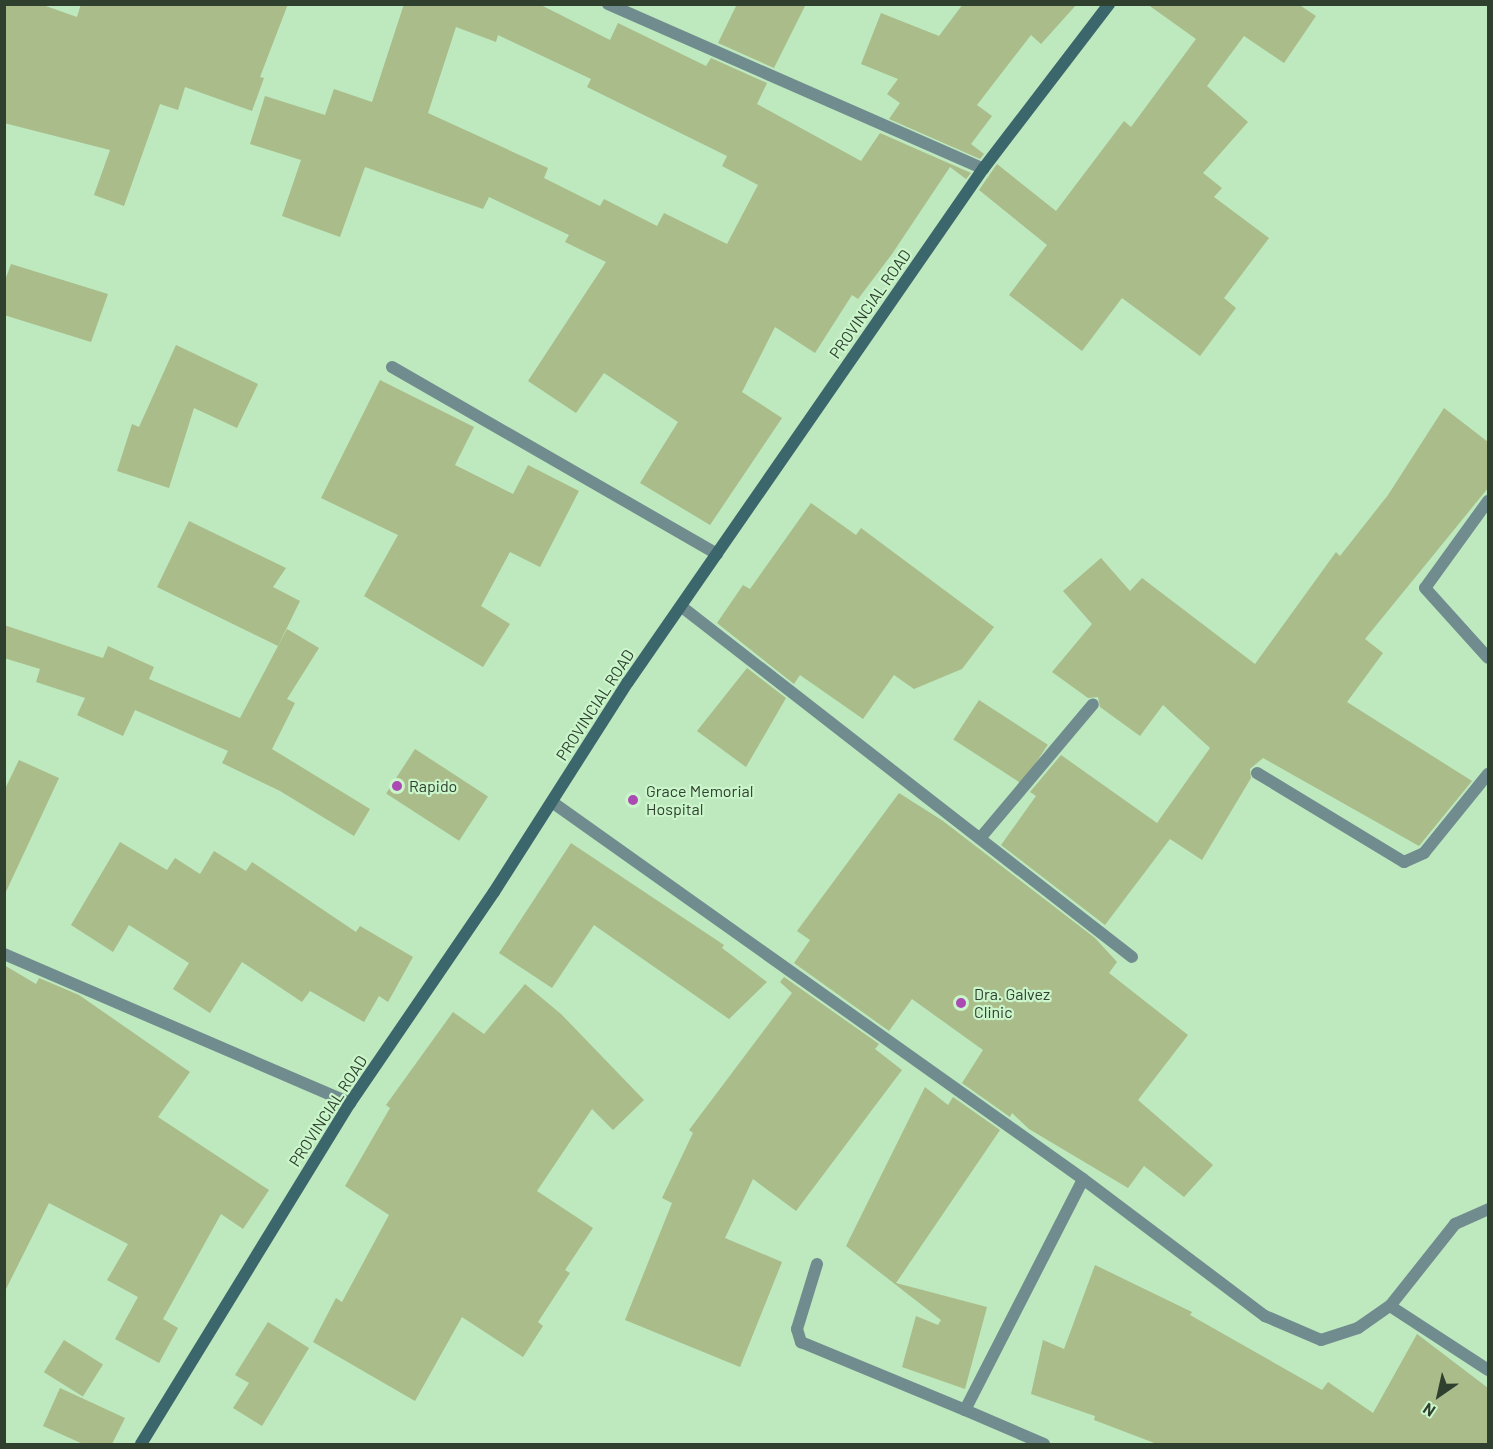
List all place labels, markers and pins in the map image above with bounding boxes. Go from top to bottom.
place label: Rapido [409,776,457,796]
marker: Rapido [390,779,404,793]
place label: Grace Memorial Hospital [646,781,753,819]
marker: Grace Memorial Hospital [624,791,642,809]
place label: Dra. Galvez Clinic [974,984,1050,1022]
marker: Dra. Galvez Clinic [952,994,970,1012]

